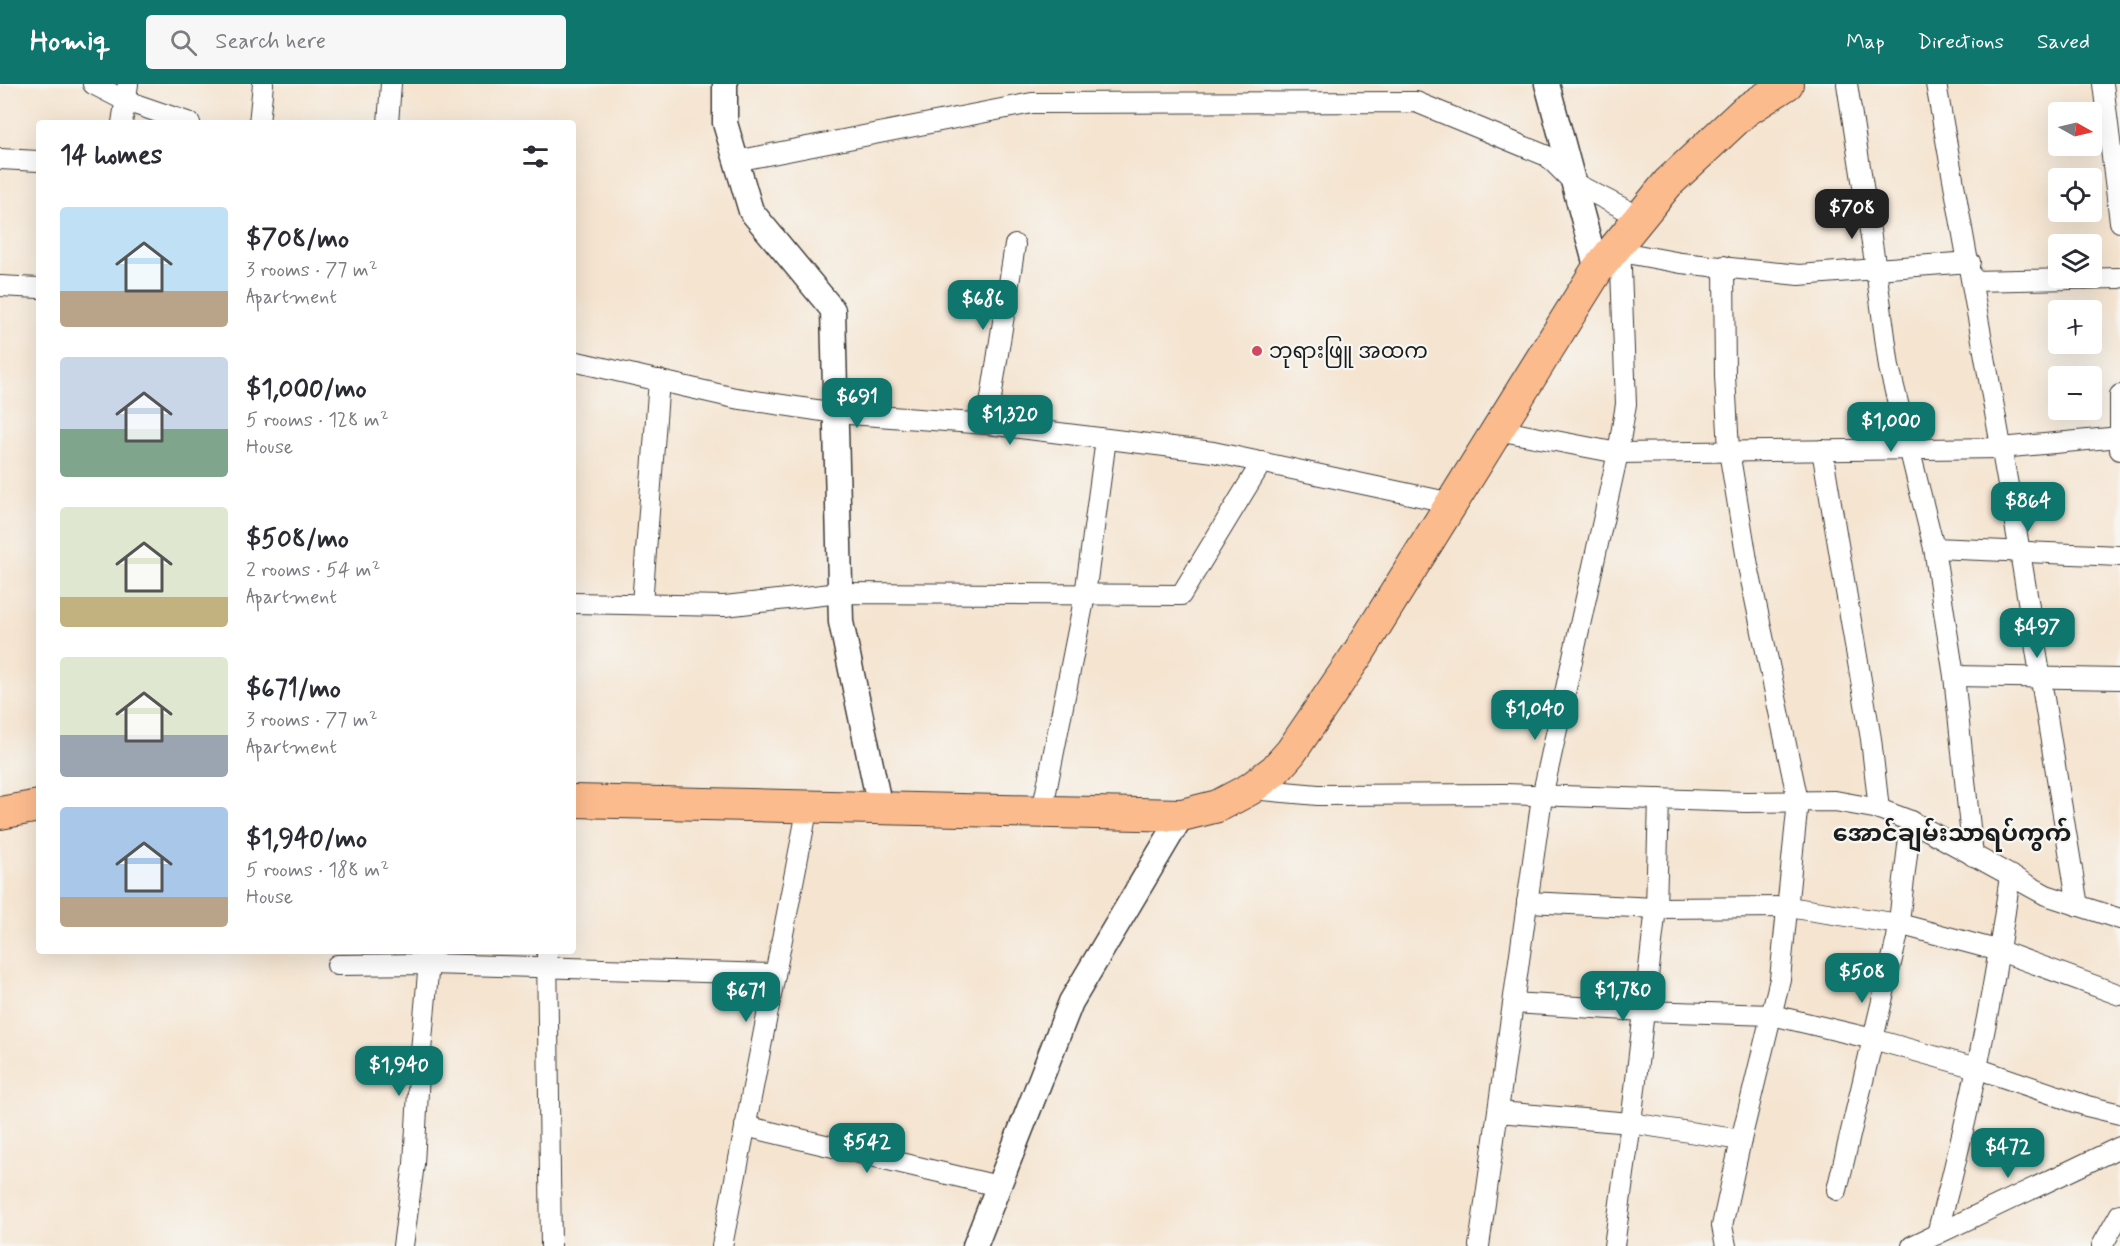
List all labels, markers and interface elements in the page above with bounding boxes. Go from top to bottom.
search box [146,15,566,69]
text: Homiq [30,24,110,61]
icon: search [167,26,200,59]
text: Search here [215,28,326,56]
text: Map [1846,28,1885,56]
text: Directions [1918,28,2004,56]
text: Saved [2037,28,2090,56]
north arrow [2048,102,2102,156]
map controls [2048,102,2102,420]
text: 14 homes [60,139,162,173]
icon: filters [519,140,552,173]
button: locate [2048,168,2102,222]
pin: $708 [1816,189,1888,240]
text: $708 [1829,195,1875,222]
text: $708/mo [246,223,349,257]
icon: home [108,231,180,303]
button: layers [2048,234,2102,288]
text: 3 rooms · 77 m² [246,257,378,284]
pin: $686 [947,280,1019,331]
text: Apartment [246,284,337,311]
text: $686 [962,286,1004,313]
button: + [2048,300,2102,354]
place label: ဘုရားဖြူ အထက [1269,336,1428,368]
marker: ဘုရားဖြူ အထက [1250,344,1264,358]
button: − [2048,366,2102,420]
text: $1,000/mo [246,373,367,407]
pin: $691 [821,378,893,429]
icon: home [108,381,180,453]
text: $691 [836,384,878,411]
pin: $1,320 [961,395,1059,446]
text: $1,320 [982,401,1038,428]
pin: $1,000 [1842,402,1940,453]
text: 5 rooms · 128 m² [246,407,389,434]
text: $1,000 [1861,408,1921,435]
text: House [246,434,293,461]
pin: $864 [1992,482,2064,533]
text: $864 [2005,488,2051,515]
text: $508/mo [246,523,349,557]
icon: home [108,531,180,603]
text: 2 rooms · 54 m² [246,557,380,584]
text: Apartment [246,584,337,611]
pin: $497 [2001,608,2073,659]
text: $497 [2014,614,2060,641]
text: $671/mo [246,673,341,707]
icon: home [108,681,180,753]
pin: $1,040 [1486,690,1584,741]
text: $1,040 [1505,696,1565,723]
text: 3 rooms · 77 m² [246,707,378,734]
text: Apartment [246,734,337,761]
district label: အောင်ချမ်းသာရပ်ကွက် [1833,817,2071,853]
text: $1,940/mo [246,823,367,857]
icon: home [108,831,180,903]
text: 5 rooms · 188 m² [246,857,389,884]
text: House [246,884,293,911]
pin: $508 [1826,953,1898,1004]
text: $508 [1839,959,1885,986]
pin: $1,780 [1574,971,1672,1022]
pin: $671 [710,972,782,1023]
text: $1,780 [1594,977,1652,1004]
text: $671 [726,978,766,1005]
pin: $1,940 [350,1046,448,1097]
text: $1,940 [369,1052,429,1079]
pin: $542 [831,1123,903,1174]
pin: $472 [1972,1128,2044,1179]
text: $542 [843,1129,891,1156]
text: $472 [1985,1134,2031,1161]

